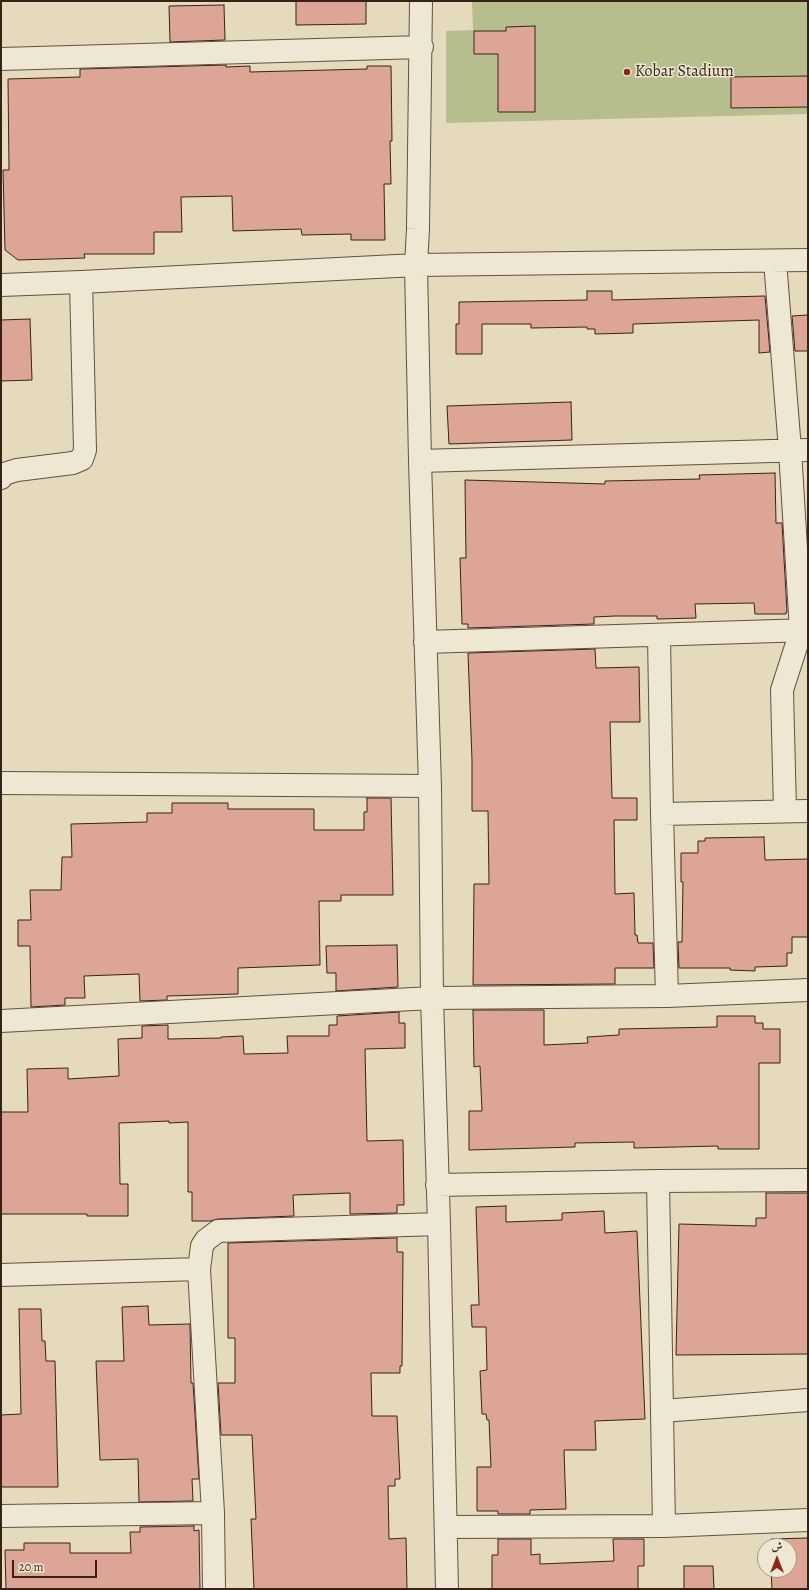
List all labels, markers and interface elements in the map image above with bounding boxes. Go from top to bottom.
place label: Kobar Stadium [635,62,734,82]
marker: Kobar Stadium [622,67,632,77]
north arrow [757,1538,797,1578]
text: ش [772,1539,782,1554]
scale bar [14,1552,99,1578]
text: 20 m [19,1559,43,1575]

